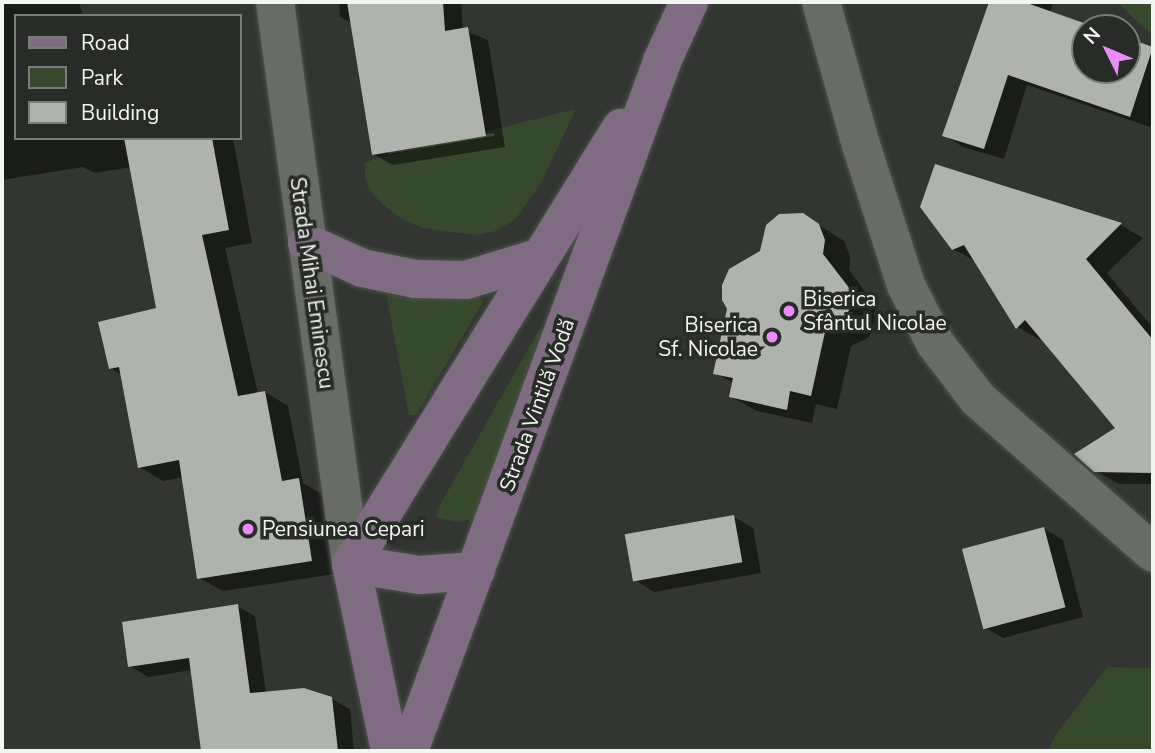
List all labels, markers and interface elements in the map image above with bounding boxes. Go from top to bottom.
legend [14,14,242,140]
north arrow [1071,14,1141,84]
text: N [1078,22,1106,50]
text: Road [81,29,130,57]
text: Park [81,64,123,92]
text: Building [81,99,159,127]
street label: Strada Mihai Eminescu [285,176,339,390]
place label: Biserica Sfântul Nicolae [803,286,947,336]
marker: Biserica Sfântul Nicolae [781,303,797,319]
place label: Biserica Sf. Nicolae [658,312,758,362]
street label: Strada Vintilă Vodă [494,315,580,495]
marker: Biserica Sf. Nicolae [764,329,780,345]
place label: Pensiunea Cepari [262,516,425,542]
marker: Pensiunea Cepari [240,521,256,537]

